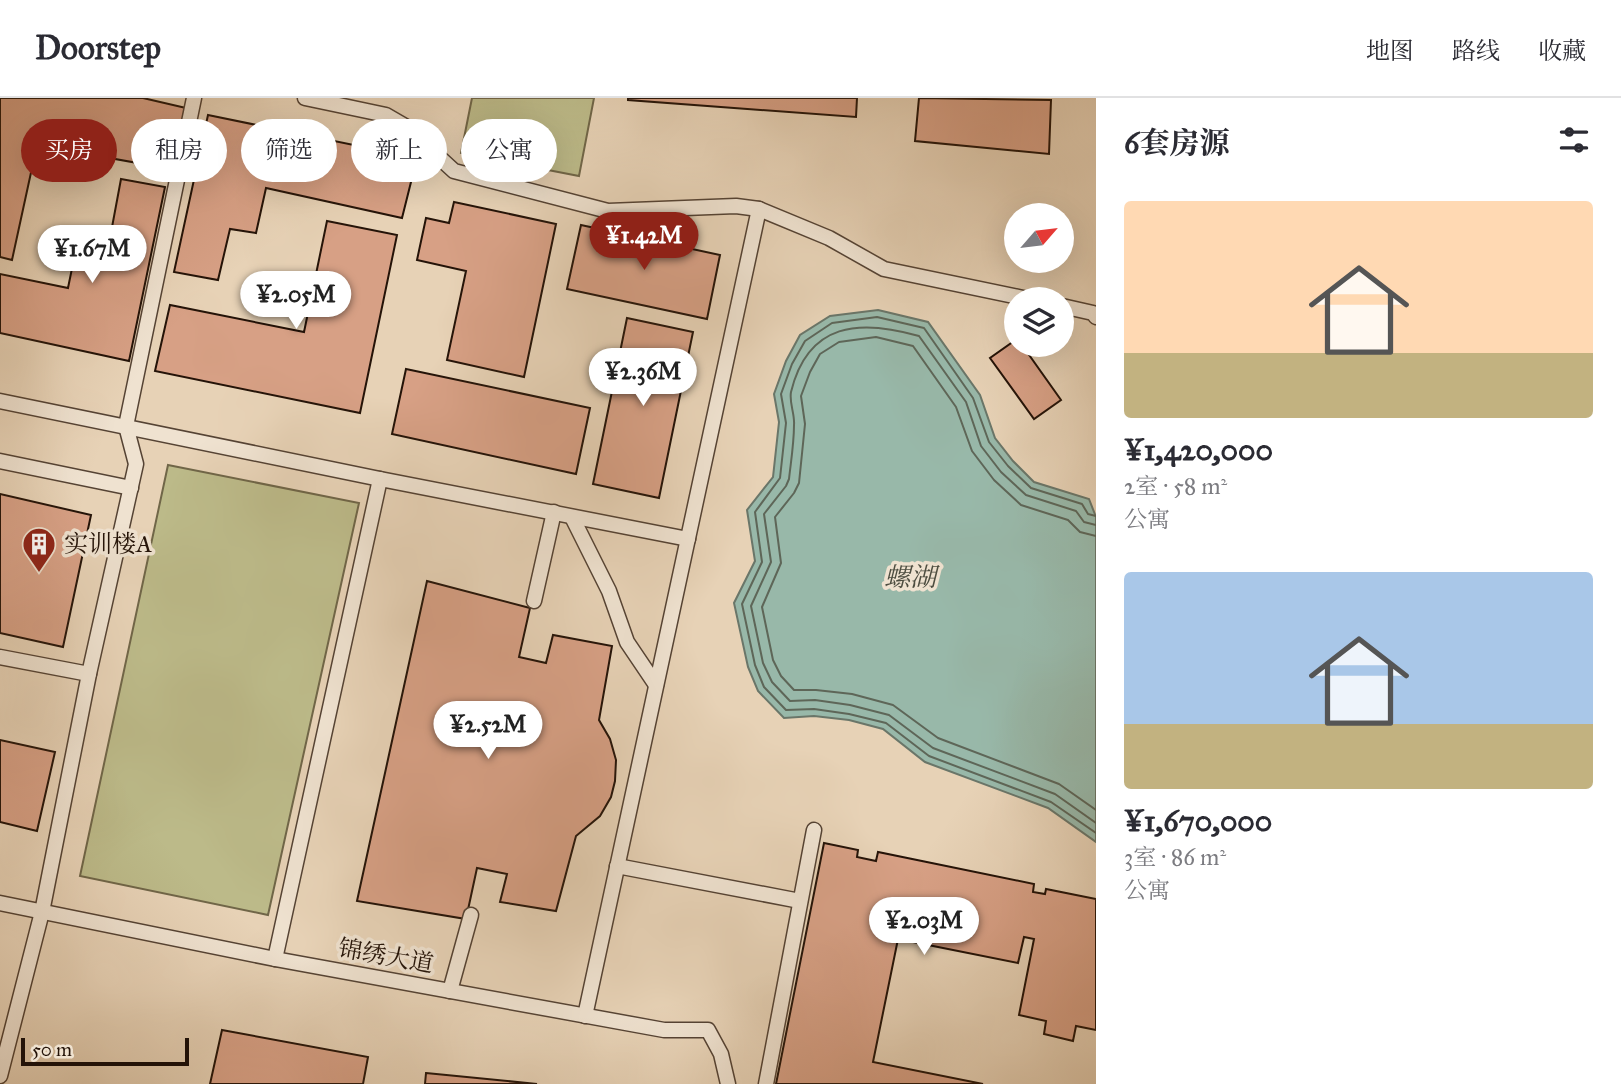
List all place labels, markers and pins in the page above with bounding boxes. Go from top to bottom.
pin: ¥1.42M [587,212,701,272]
pin: ¥1.67M [35,226,149,285]
pin: ¥2.05M [239,272,353,331]
pin: ¥2.36M [586,348,700,408]
building icon: 实训楼A [20,525,58,574]
place label: 实训楼A [64,529,152,559]
pin: ¥2.52M [431,702,545,761]
pin: ¥2.03M [867,898,981,957]

